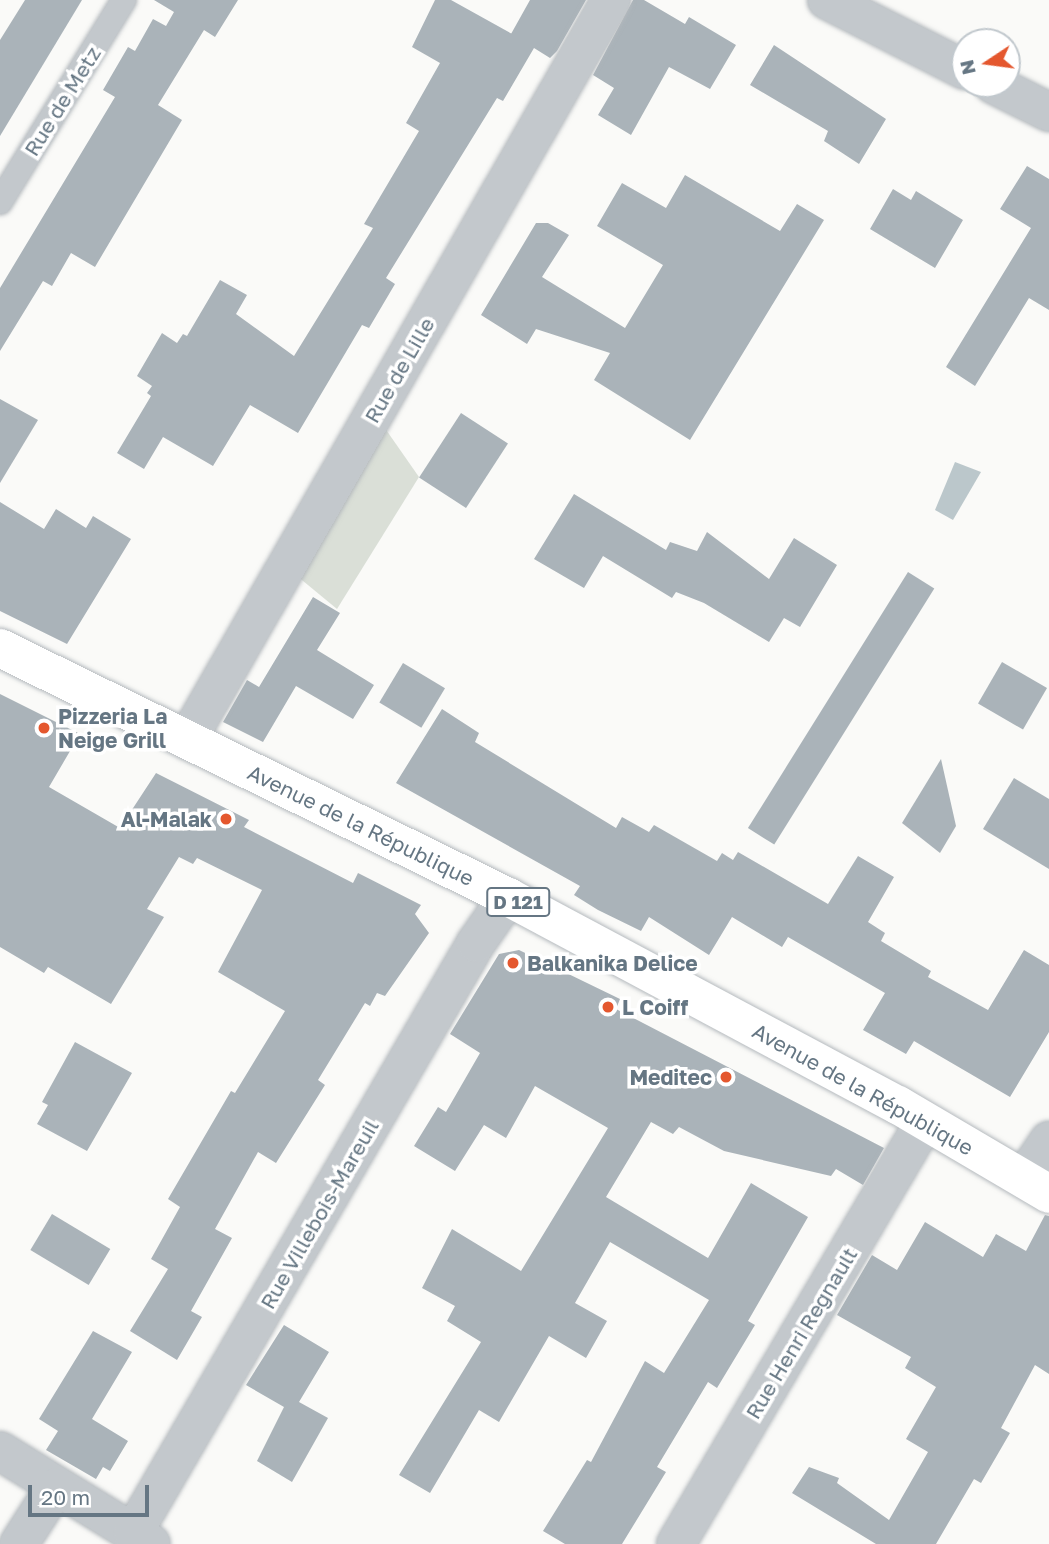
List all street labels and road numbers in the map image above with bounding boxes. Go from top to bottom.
street label: Rue de Metz [18,42,106,160]
street label: Rue de Lille [359,313,439,427]
street label: Avenue de la République [244,759,478,891]
road number: D 121 [485,887,551,918]
street label: Avenue de la République [748,1018,978,1160]
street label: Rue Villebois-Mareuil [254,1115,384,1313]
street label: Rue Henri Regnault [740,1243,862,1423]

